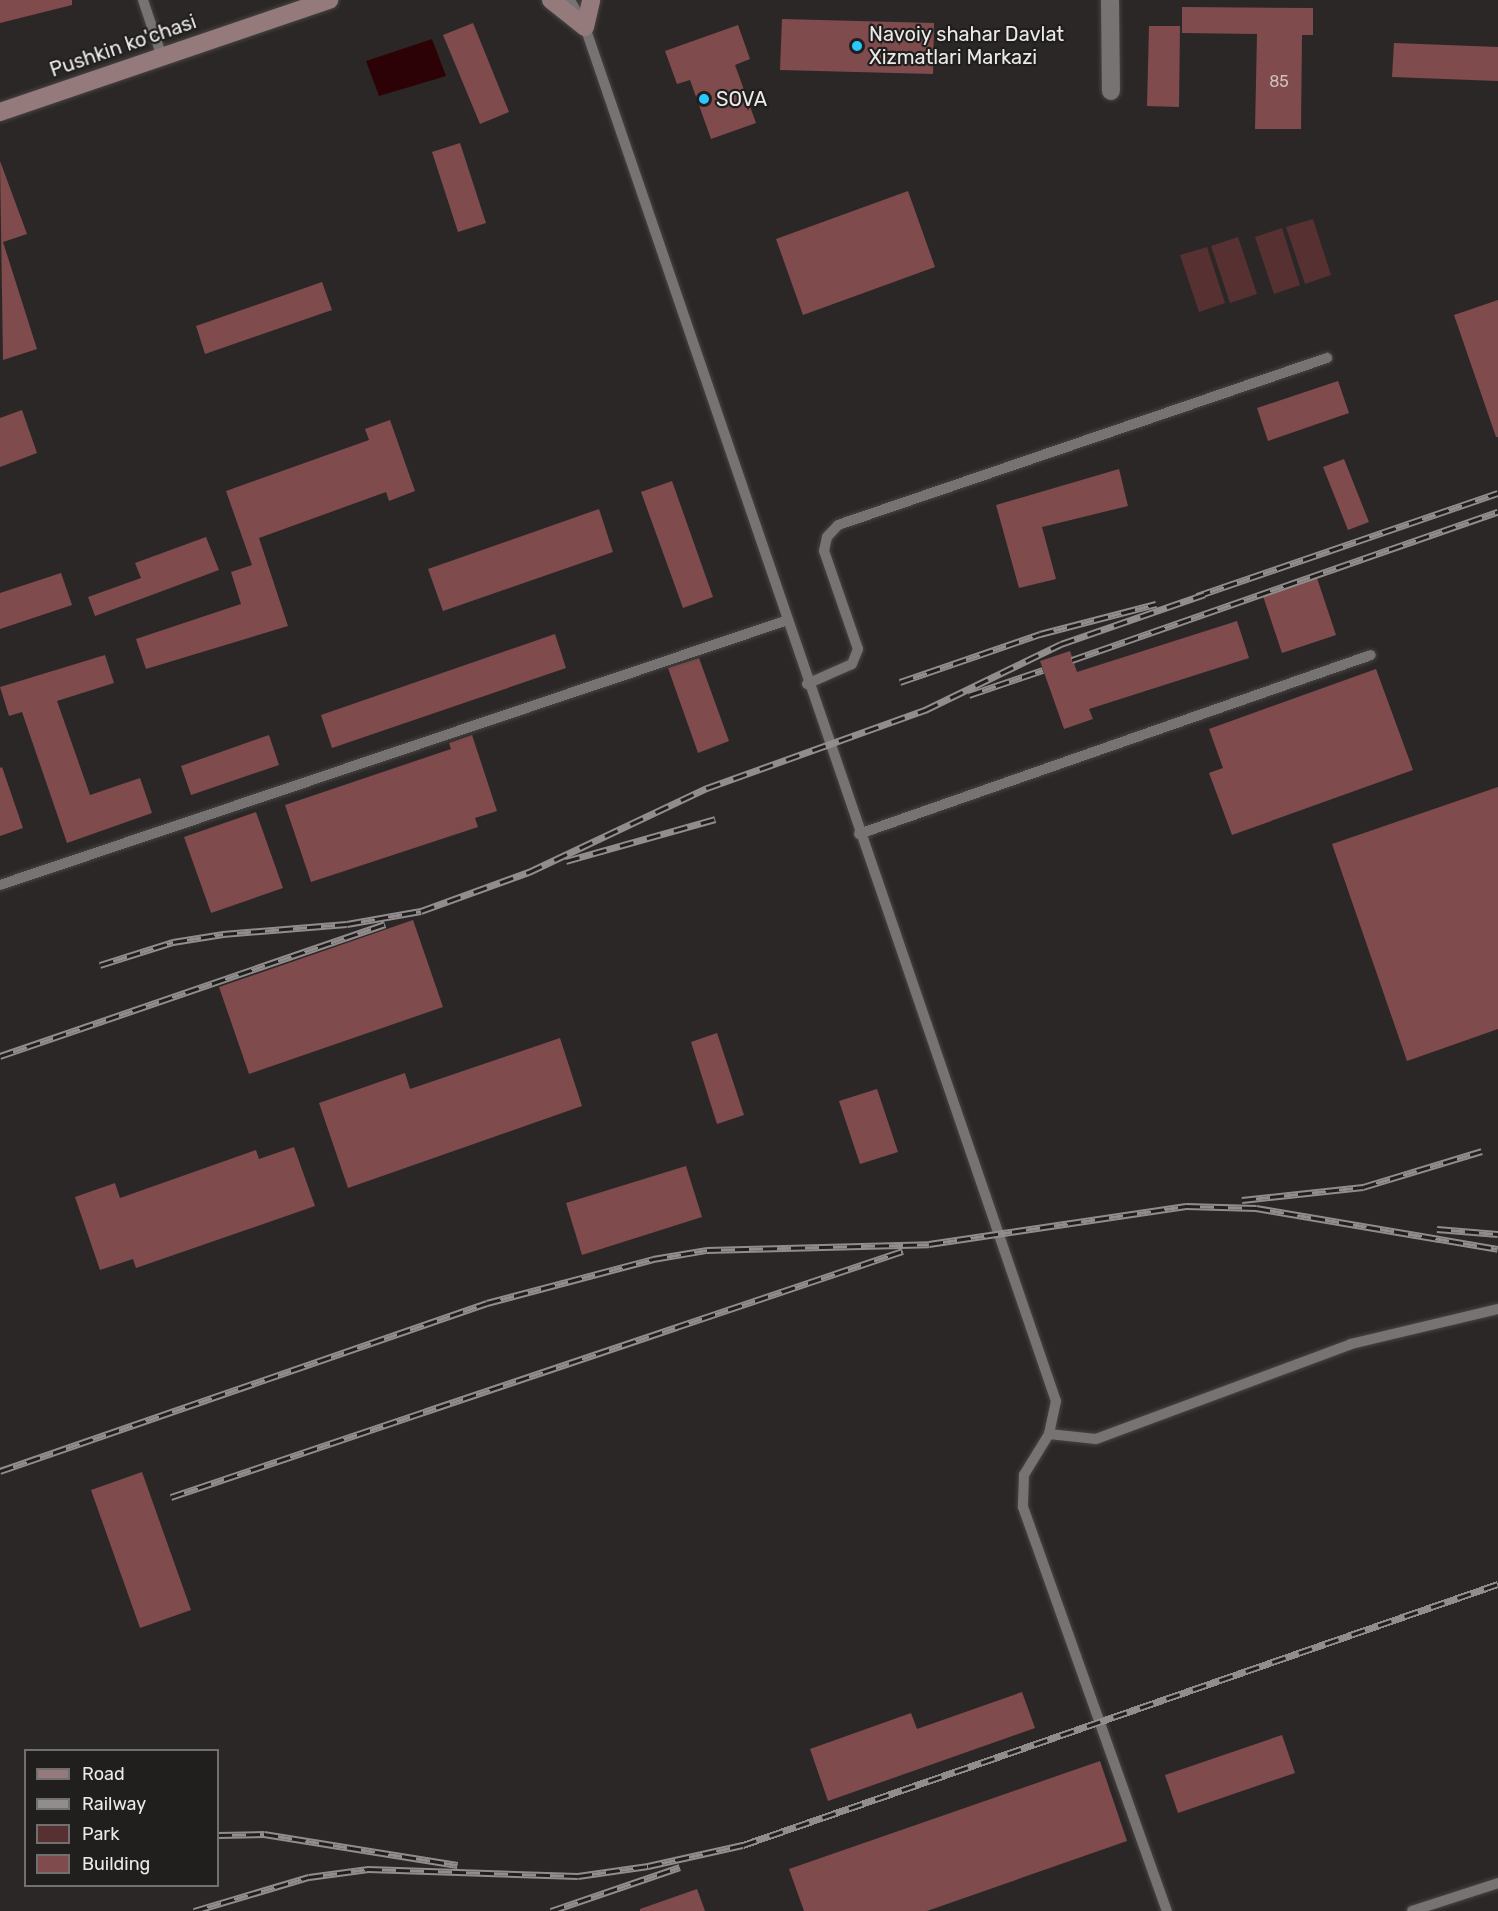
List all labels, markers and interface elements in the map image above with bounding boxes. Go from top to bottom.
street label: Pushkin ko'chasi [47,10,199,82]
place label: Navoiy shahar Davlat Xizmatlari Markazi [869,22,1065,69]
marker: Navoiy shahar Davlat Xizmatlari Markazi [850,39,864,53]
house number: 85 [1269,72,1289,92]
place label: SOVA [716,87,767,111]
marker: SOVA [697,92,711,106]
legend [24,1749,219,1887]
text: Road [82,1763,125,1785]
text: Railway [82,1793,146,1815]
text: Park [82,1823,119,1845]
text: Building [82,1853,150,1875]

